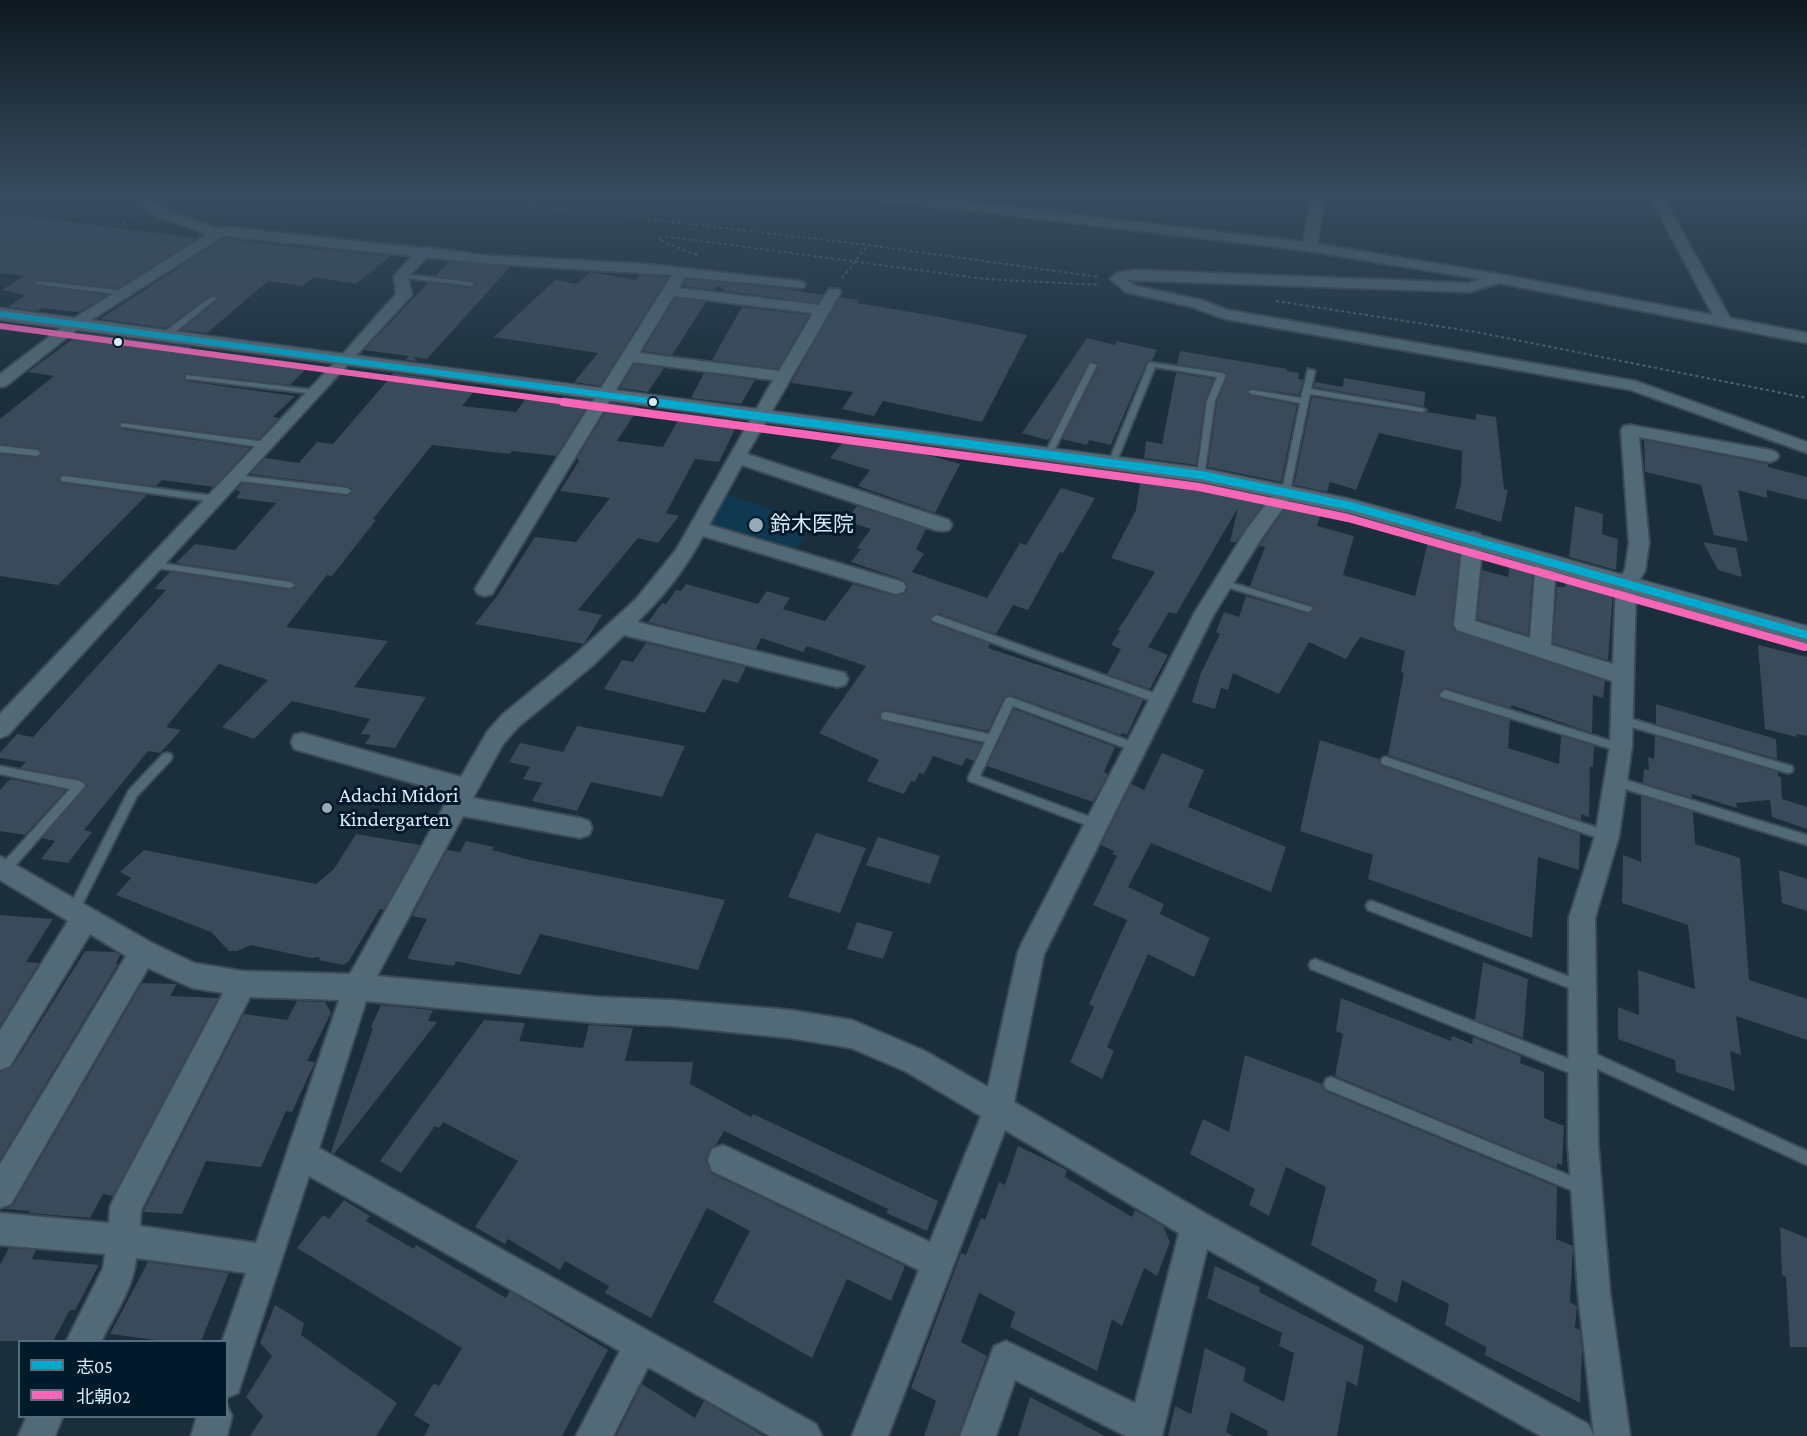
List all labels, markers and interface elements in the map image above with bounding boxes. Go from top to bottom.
unlabelled marker [112,336,124,348]
unlabelled marker [647,396,659,408]
place label: 鈴木医院 [770,512,854,538]
marker: 鈴木医院 [747,516,765,534]
place label: Adachi Midori Kindergarten [339,783,458,833]
marker: Adachi Midori Kindergarten [320,801,334,815]
legend [18,1340,228,1418]
text: 志05 [76,1357,113,1377]
text: 北朝02 [76,1387,131,1407]

